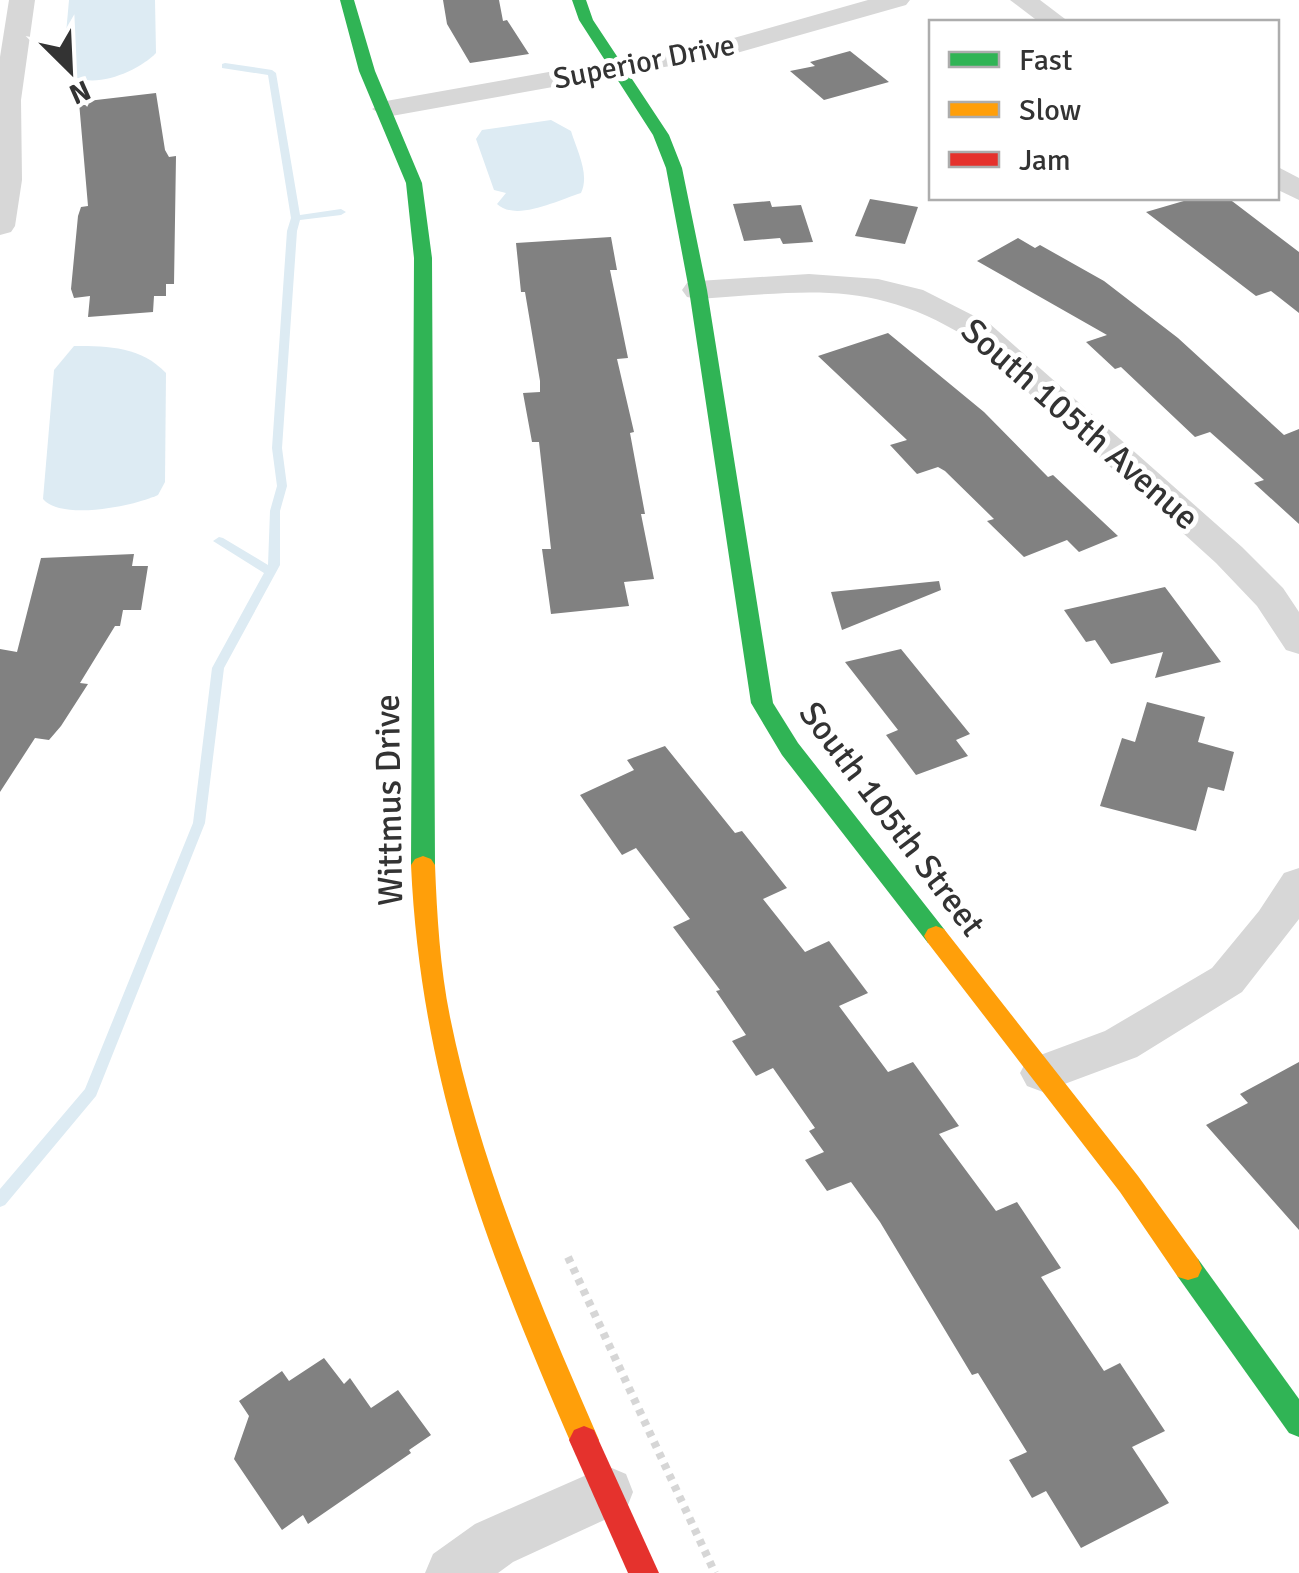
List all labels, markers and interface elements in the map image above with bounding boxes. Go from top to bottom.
north arrow [20,20,120,120]
legend [929,20,1279,200]
street label: Superior Drive [550,26,738,98]
text: Fast [1019,42,1072,79]
text: N [64,72,96,111]
text: Slow [1019,92,1081,129]
text: Jam [1019,142,1071,179]
street label: South 105th Avenue [952,309,1208,539]
street label: South 105th Street [790,693,994,945]
street label: Wittmus Drive [366,694,412,906]

